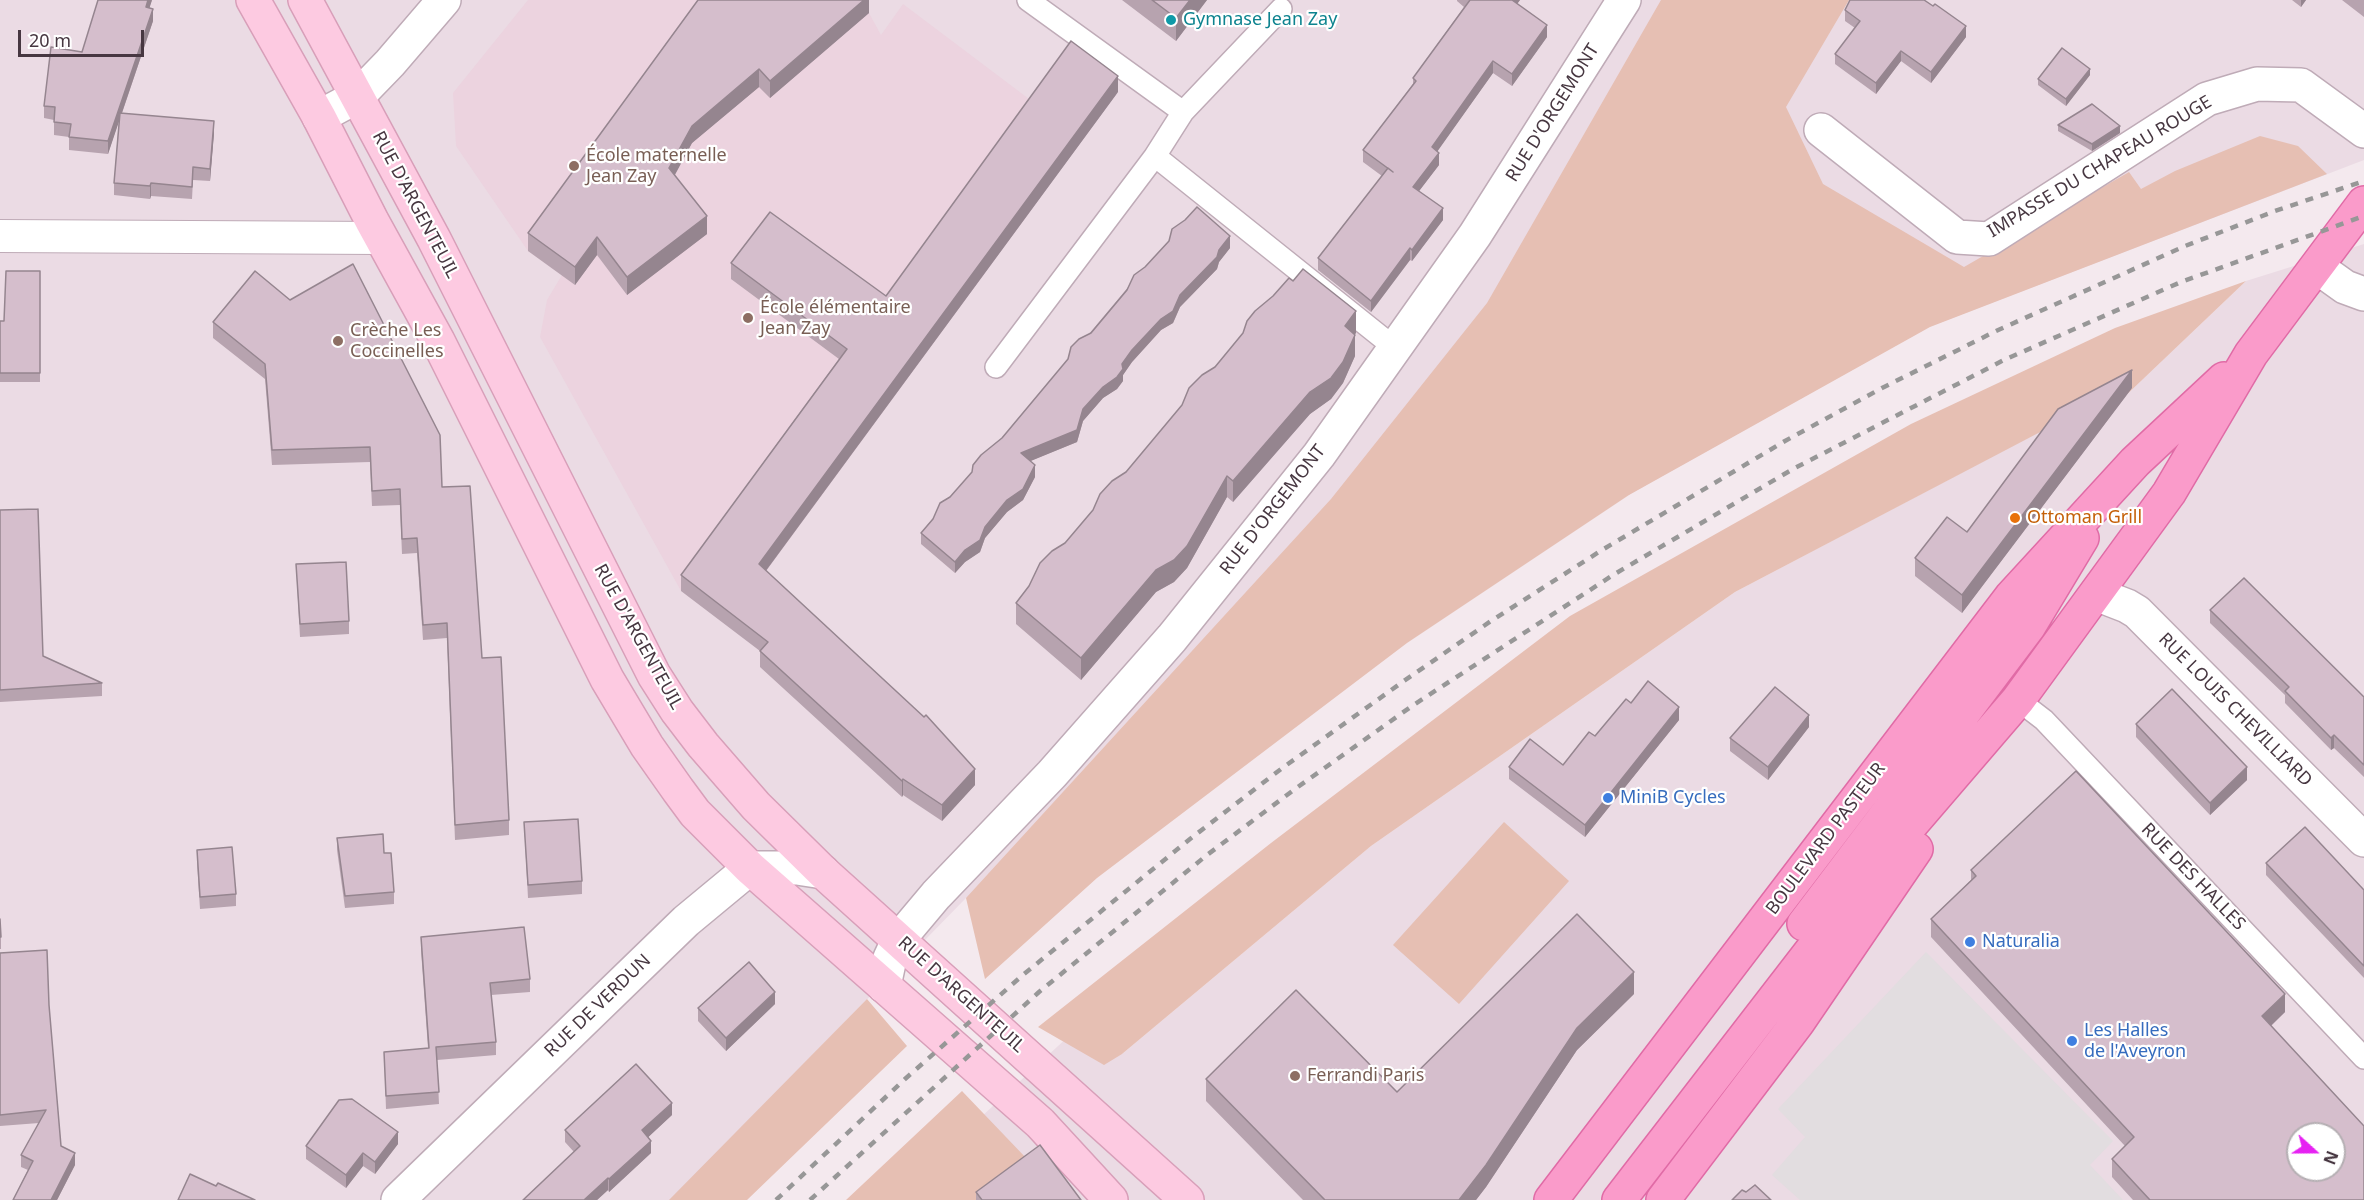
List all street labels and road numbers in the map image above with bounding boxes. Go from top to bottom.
street label: RUE D'ORGEMONT [1502,40,1604,186]
street label: IMPASSE DU CHAPEAU ROUGE [1984,91,2216,243]
street label: RUE D'ARGENTEUIL [367,128,463,282]
street label: RUE D'ORGEMONT [1216,441,1330,579]
street label: RUE D'ARGENTEUIL [589,560,687,714]
street label: RUE LOUIS CHEVILLIARD [2154,629,2316,791]
street label: BOULEVARD PASTEUR [1762,759,1890,919]
street label: RUE DES HALLES [2136,819,2250,935]
street label: RUE D'ARGENTEUIL [893,932,1029,1058]
street label: RUE DE VERDUN [541,950,655,1062]

